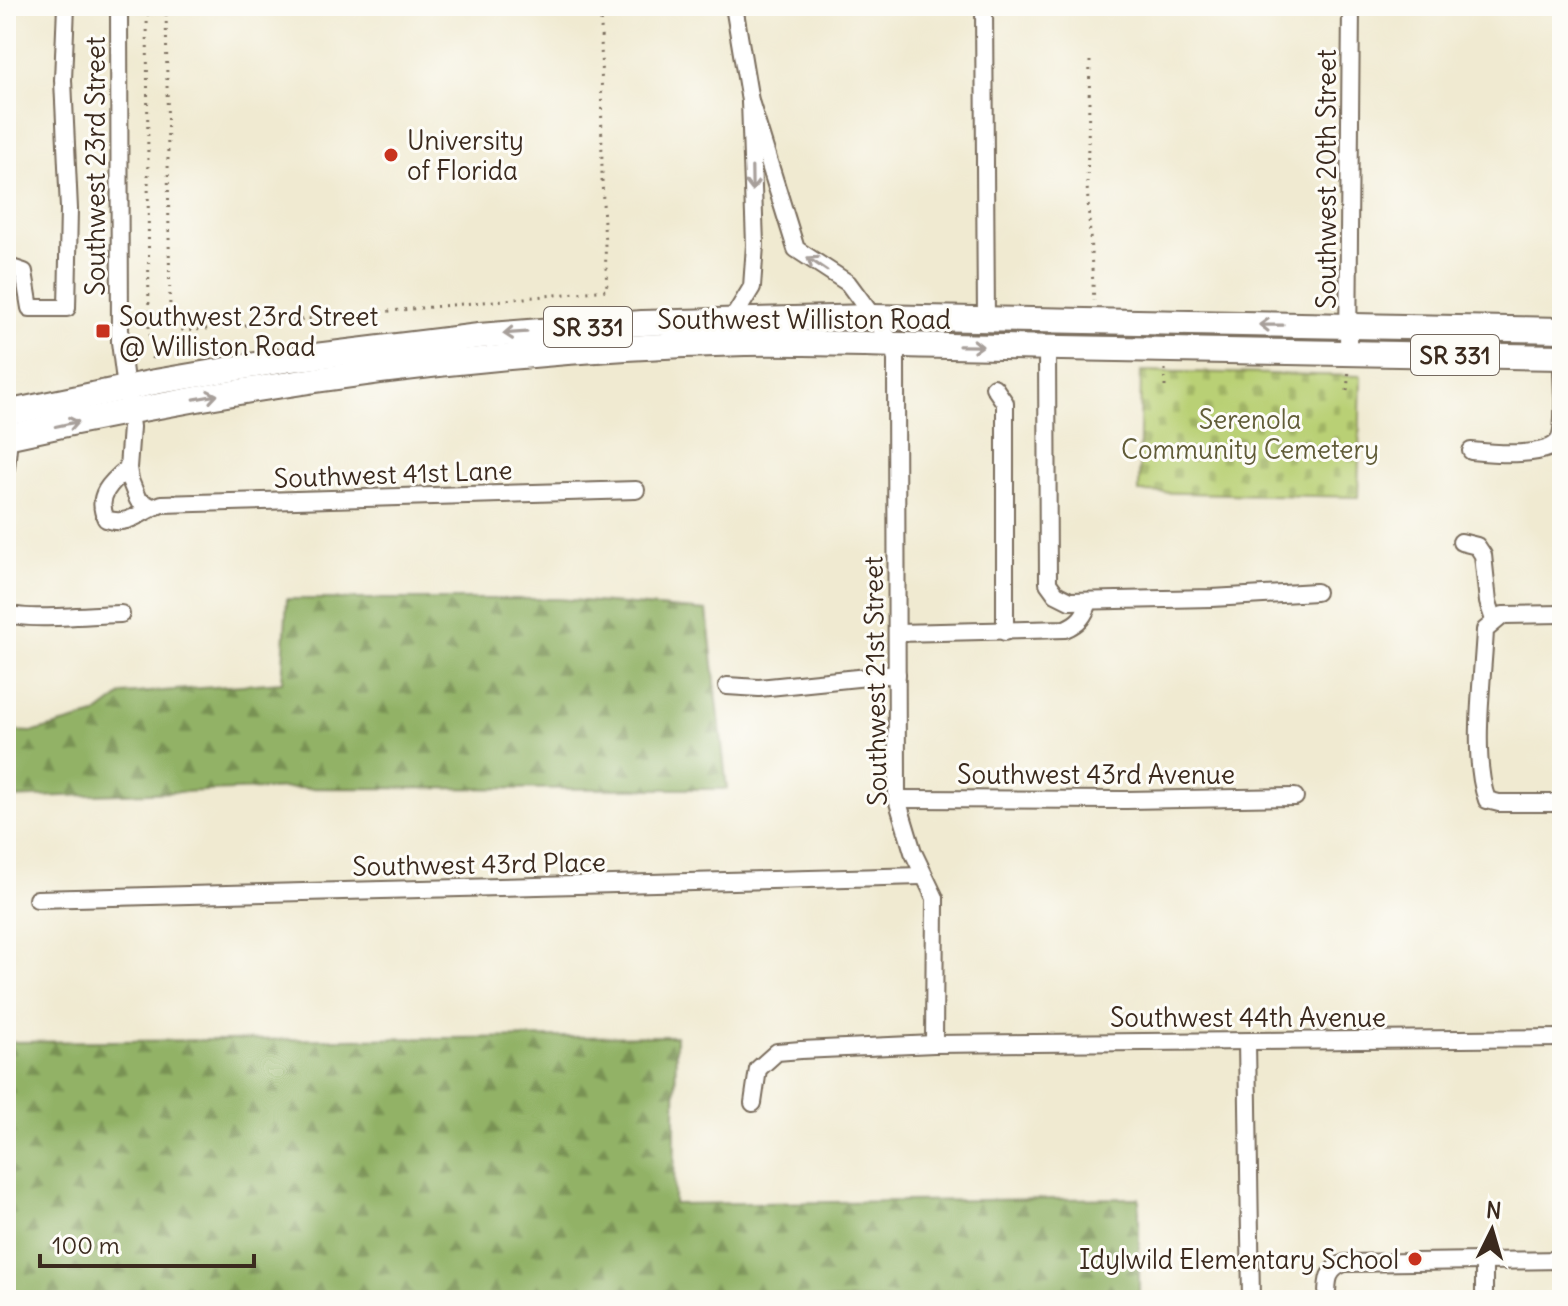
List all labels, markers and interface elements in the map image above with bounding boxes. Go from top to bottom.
street label: Southwest 23rd Street [79,36,112,296]
street label: Southwest 20th Street [1310,49,1343,309]
place label: University of Florida [407,124,524,187]
marker: University of Florida [382,146,400,164]
one-way arrow [744,165,759,192]
one-way arrow [807,256,829,272]
place label: Southwest 23rd Street @ Williston Road [119,300,379,363]
street label: Southwest Williston Road [657,303,951,336]
road number: SR 331 [544,307,632,347]
one-way arrow [1258,317,1285,333]
marker: Southwest 23rd Street @ Williston Road [94,322,112,340]
one-way arrow [502,326,529,341]
road number: SR 331 [1411,335,1499,375]
one-way arrow [957,338,984,354]
one-way arrow [192,388,218,403]
park label: Serenola Community Cemetery [1121,403,1379,466]
one-way arrow [54,416,80,431]
street label: Southwest 41st Lane [273,453,513,495]
street label: Southwest 21st Street [856,556,894,806]
street label: Southwest 43rd Avenue [957,758,1235,791]
street label: Southwest 43rd Place [352,845,606,883]
street label: Southwest 44th Avenue [1110,1001,1386,1034]
north arrow [1452,1190,1532,1270]
text: N [1485,1195,1503,1225]
scale bar [40,1218,254,1268]
text: 100 m [52,1230,120,1260]
place label: Idylwild Elementary School [1079,1243,1399,1276]
marker: Idylwild Elementary School [1406,1250,1424,1268]

